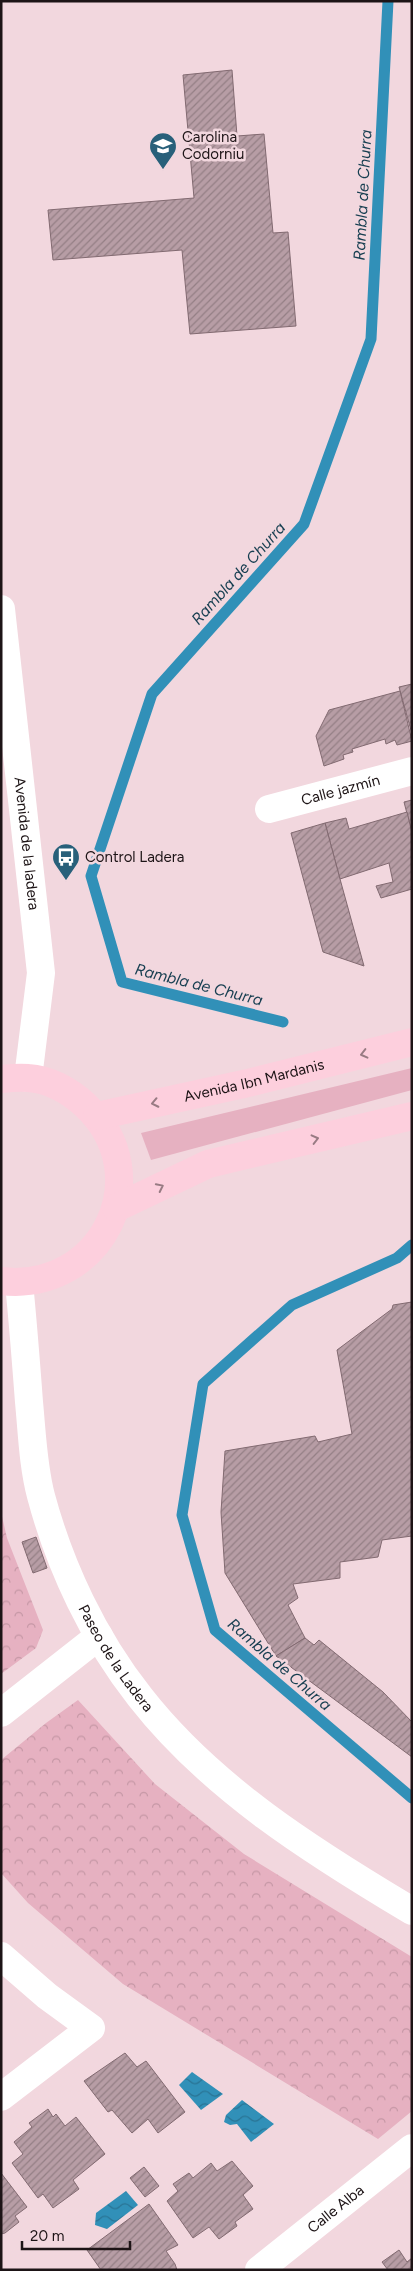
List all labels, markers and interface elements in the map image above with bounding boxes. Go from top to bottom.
place label: Carolina Codorniu [182,128,244,163]
water label: Rambla de Churra [350,129,375,261]
school or university icon: Carolina Codorniu [148,131,178,170]
water label: Rambla de Churra [187,518,289,628]
street label: Calle jazmín [299,771,382,809]
street label: Avenida de la ladera [11,776,43,911]
bus stop icon: Control Ladera [51,842,81,881]
place label: Control Ladera [85,848,184,866]
water label: Rambla de Churra [133,959,265,1010]
one-way arrow [360,1048,369,1059]
street label: Avenida Ibn Mardanis [182,1055,326,1106]
one-way arrow [151,1097,160,1108]
one-way arrow [310,1134,319,1145]
one-way arrow [155,1183,164,1193]
street label: Paseo de la Ladera [74,1602,157,1715]
water label: Rambla de Churra [224,1614,335,1715]
street label: Calle Alba [304,2181,367,2237]
scale bar [22,2218,130,2250]
text: 20 m [30,2227,64,2245]

